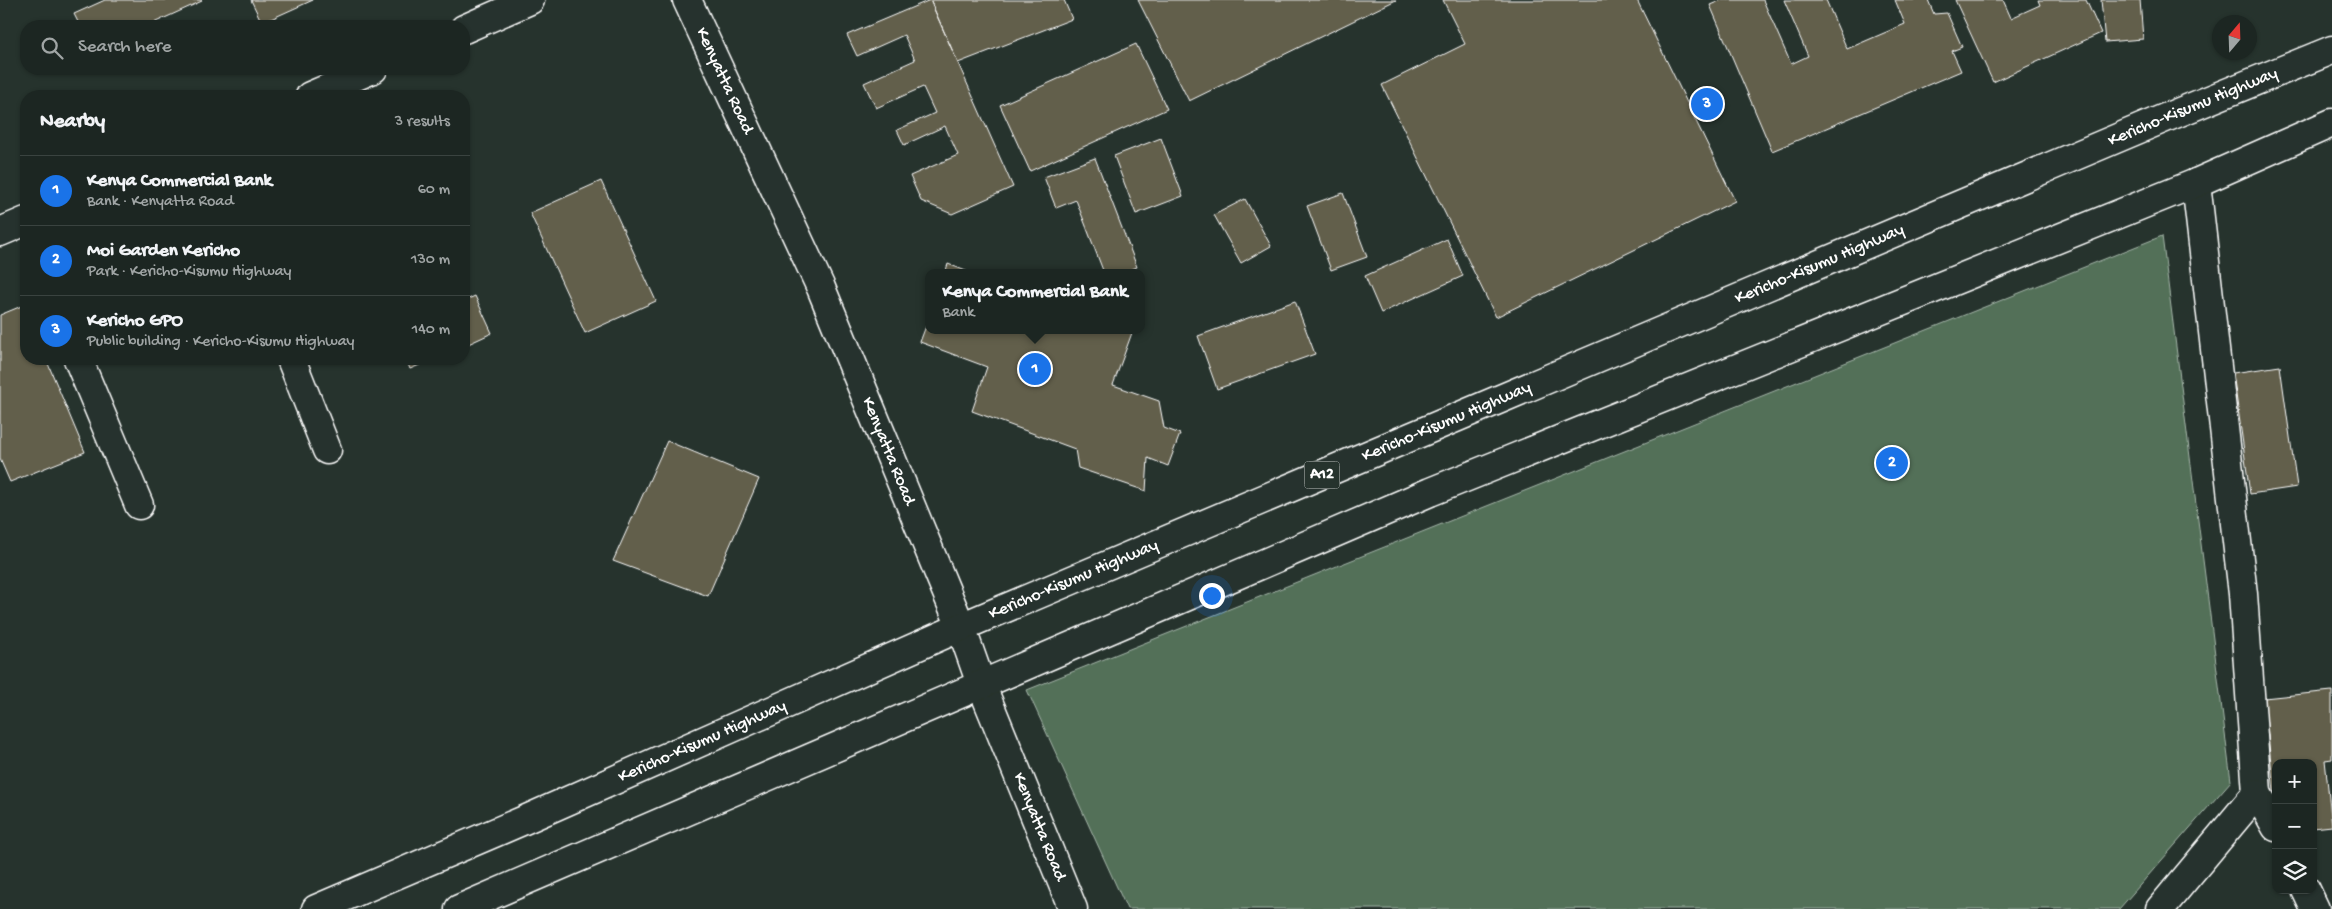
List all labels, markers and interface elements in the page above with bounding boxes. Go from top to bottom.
north arrow [2212,15,2257,60]
search box [20,20,470,75]
street label: Kenyatta Road [691,24,759,139]
icon: search [38,34,66,62]
text: Search here [78,36,172,59]
street label: Kericho-Kisumu Highway [2105,63,2281,151]
pin: 3 [1691,85,1723,123]
text: Nearby [40,110,105,135]
text: 3 results [395,113,450,132]
text: Kenya Commercial Bank [87,170,272,193]
text: 1 [53,181,59,200]
text: 60 m [418,181,450,200]
text: Bank · Kenyatta Road [87,193,234,212]
street label: Kericho-Kisumu Highway [1732,219,1907,309]
text: Moi Garden Kericho [87,240,240,263]
text: 2 [52,251,60,270]
text: 130 m [411,251,450,270]
text: Park · Kericho-Kisumu Highway [87,263,291,282]
popup [925,269,1145,334]
text: Kenya Commercial Bank [943,281,1127,304]
text: Bank [943,304,974,323]
text: Kericho GPO [87,310,183,333]
text: 3 [52,321,60,340]
text: 140 m [412,321,450,340]
text: Public building · Kericho-Kisumu Highway [87,333,354,352]
pin: 1 [1019,350,1051,388]
street label: Kericho-Kisumu Highway [1359,377,1534,467]
street label: Kenyatta Road [857,394,921,509]
pin: 2 [1876,444,1908,482]
road number: A12 [1304,462,1340,488]
street label: Kericho-Kisumu Highway [986,534,1161,625]
your location [1199,583,1225,609]
street label: Kericho-Kisumu Highway [615,695,790,788]
map controls [2272,759,2317,894]
button: + [2272,759,2317,804]
street label: Kenyatta Road [1008,770,1071,885]
button: − [2272,804,2317,849]
button: layers [2272,849,2317,894]

